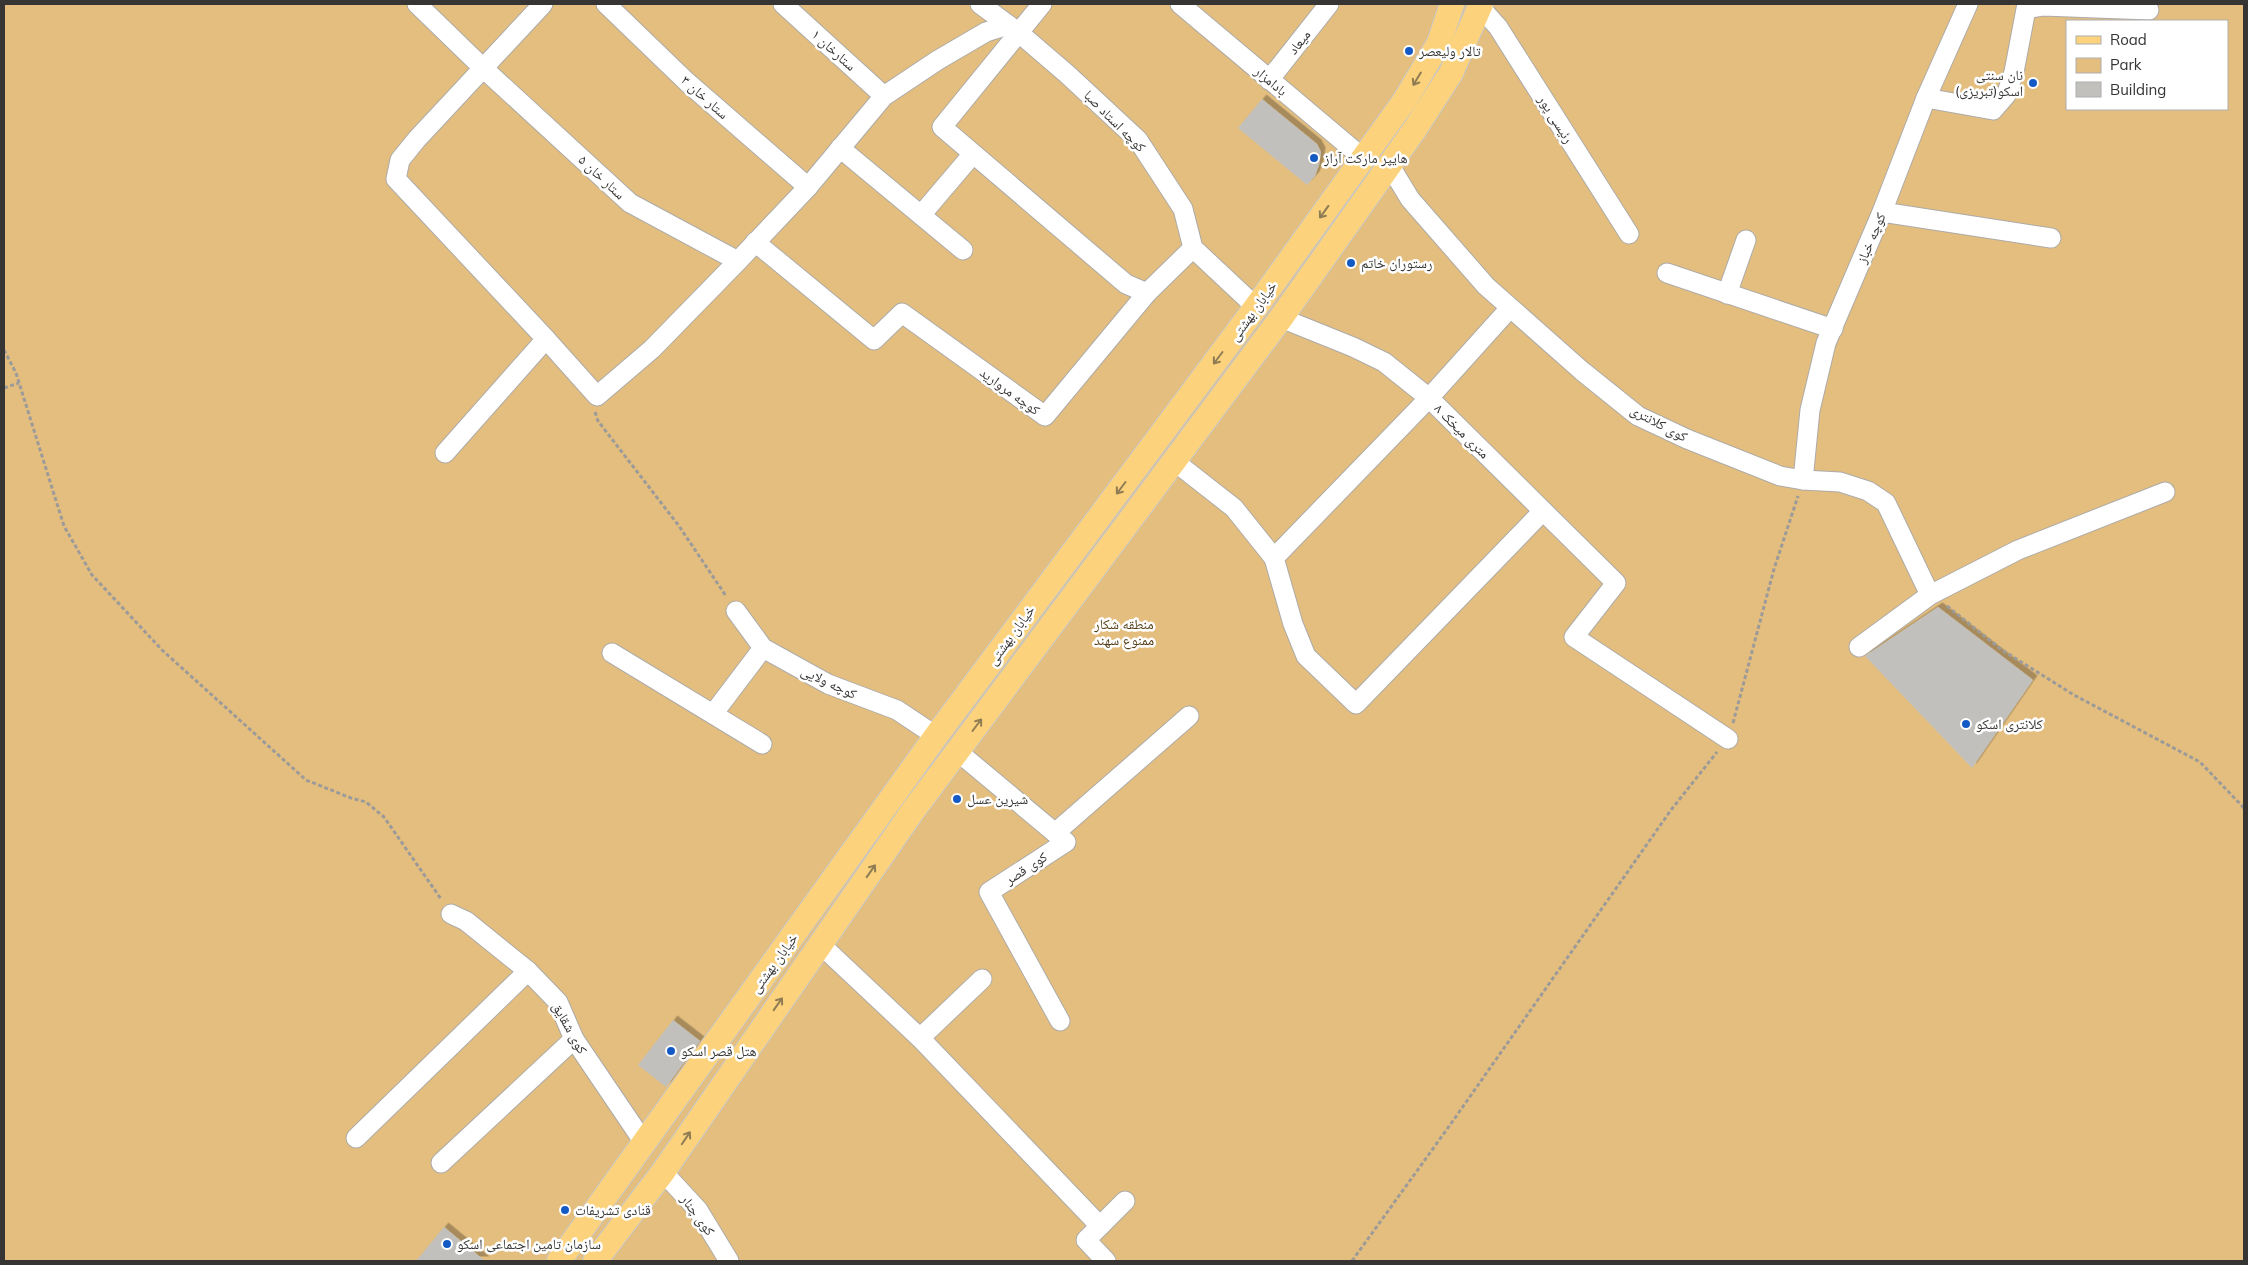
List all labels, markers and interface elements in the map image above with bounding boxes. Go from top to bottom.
legend [2066,20,2228,110]
street label: ستارخان ۱ [808,25,860,75]
street label: میعاد [1284,26,1314,58]
text: Road [2110,30,2147,49]
place label: تالار ولیعصر [1418,42,1481,60]
marker: تالار ولیعصر [1403,45,1415,57]
text: Park [2110,55,2142,74]
street label: بادامزار [1250,61,1291,100]
place label: نان سنتی اسکو(تبریزی) [1955,66,2023,100]
street label: ستار خان ۳ [678,71,732,123]
one-way arrow [1412,72,1422,86]
marker: نان سنتی اسکو(تبریزی) [2027,77,2039,89]
text: Building [2110,80,2166,99]
street label: کوچه استاد صبا [1080,86,1150,156]
street label: رئیسی پور [1534,91,1578,147]
place label: هایپر مارکت آراز [1323,149,1408,167]
street label: ستار خان ۵ [575,151,629,203]
marker: هایپر مارکت آراز [1308,152,1320,164]
one-way arrow [1319,205,1329,219]
street label: کوچه خباز [1852,210,1890,267]
place label: رستوران خاتم [1361,254,1432,273]
marker: رستوران خاتم [1345,257,1357,269]
street label: خیابان بهشتی [1225,277,1281,345]
one-way arrow [1213,351,1223,365]
street label: کوچه مروارید [976,363,1044,419]
street label: ۸ متری میخک [1431,400,1493,462]
street label: کوی کلانتری [1627,400,1691,446]
one-way arrow [1115,481,1126,494]
street label: خیابان بهشتی [983,601,1039,669]
park label: منطقه شکار ممنوع سهند [1093,615,1154,650]
street label: کوچه ولایی [798,661,860,703]
place label: کلانتری اسکو [1976,715,2043,733]
one-way arrow [972,718,982,732]
marker: کلانتری اسکو [1960,718,1972,730]
place label: شیرین عسل [967,790,1028,808]
marker: شیرین عسل [951,793,963,805]
street label: کوی قصر [1001,848,1051,889]
one-way arrow [866,864,876,878]
street label: خیابان بهشتی [746,929,802,997]
one-way arrow [773,997,783,1011]
street label: کوی شقایق [548,999,592,1058]
place label: هتل قصر اسکو [681,1042,757,1060]
marker: هتل قصر اسکو [665,1045,677,1057]
one-way arrow [681,1131,691,1145]
street label: کوی چنار [676,1190,719,1239]
place label: قنادی تشریفات [575,1201,651,1219]
marker: قنادی تشریفات [559,1204,571,1216]
place label: سازمان تامین اجتماعی اسکو [457,1235,601,1253]
marker: سازمان تامین اجتماعی اسکو [441,1238,453,1250]

